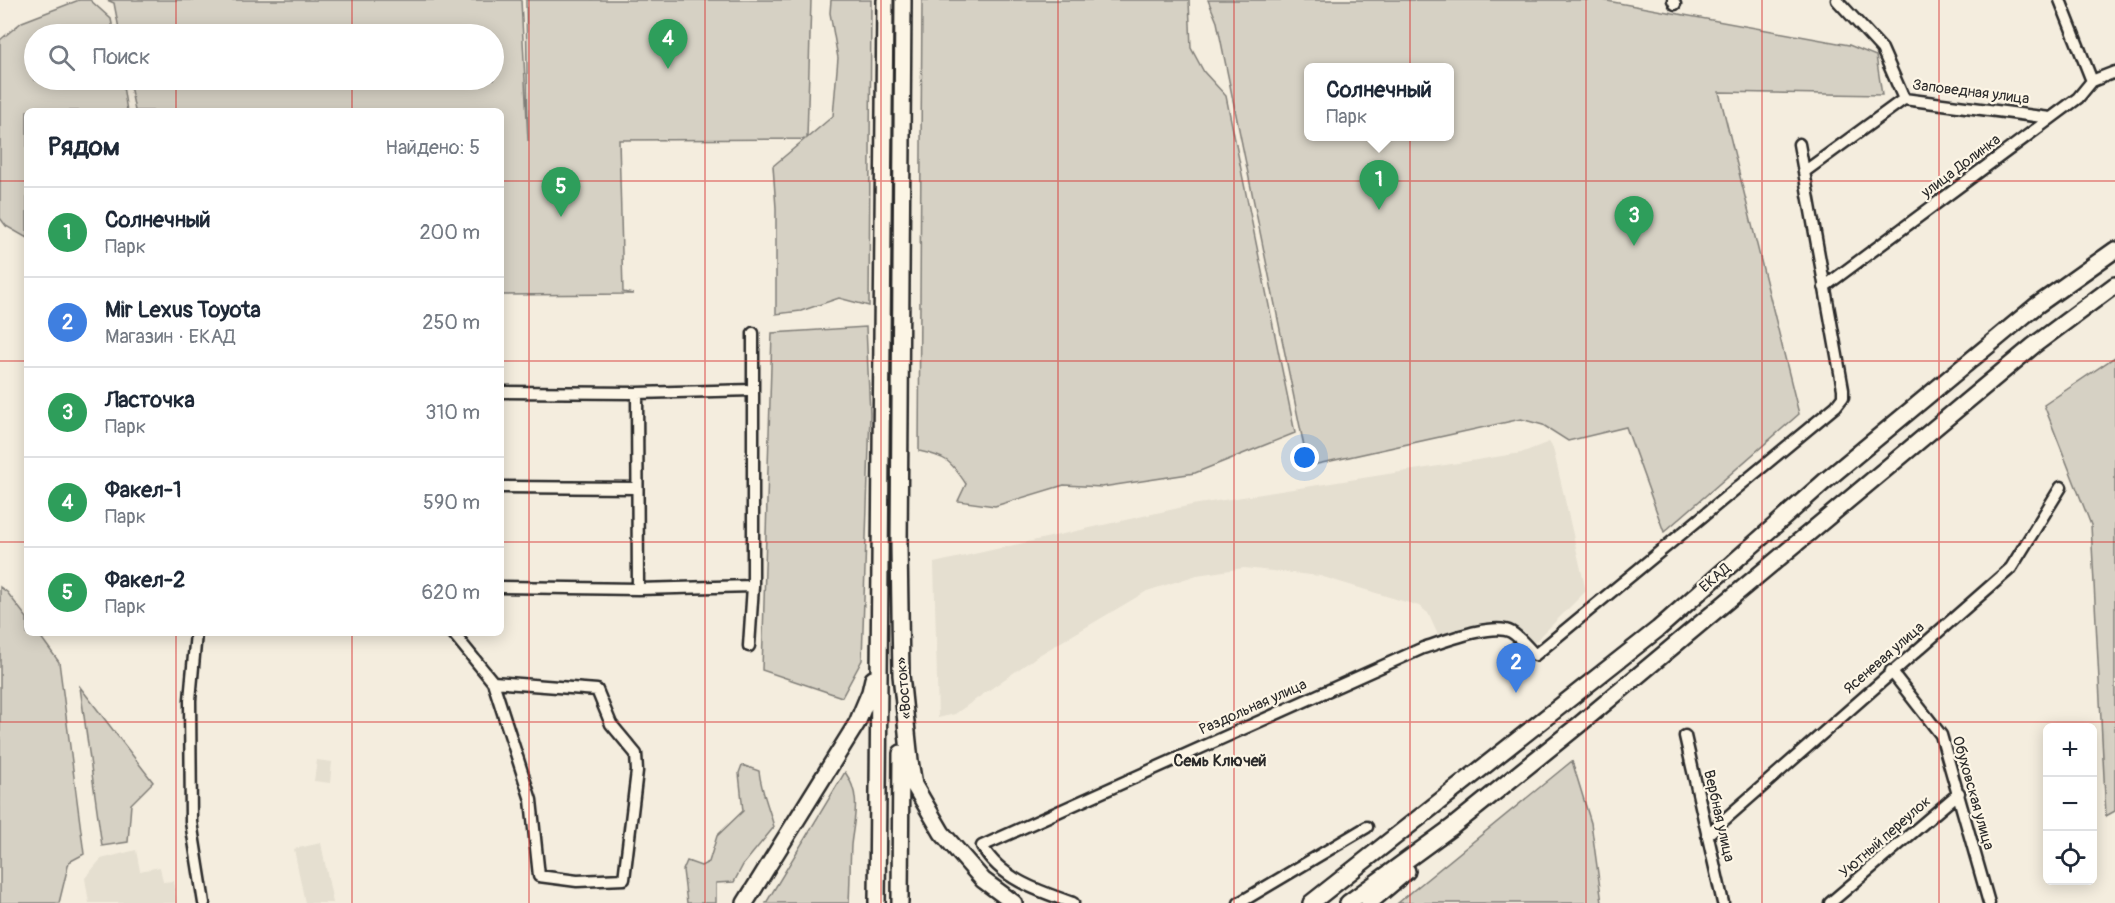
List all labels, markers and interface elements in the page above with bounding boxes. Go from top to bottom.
pin: 4 [648,20,688,69]
search box [24,24,504,90]
icon: search [45,41,78,74]
text: Поиск [93,43,150,71]
popup [1304,63,1454,141]
street label: Заповедная улица [1911,75,2031,109]
text: Солнечный [1326,76,1432,104]
text: Парк [1326,104,1367,129]
street label: улица Долинка [1917,130,2004,203]
text: Рядом [48,131,120,163]
text: Найдено: 5 [385,135,480,160]
pin: 1 [1360,160,1398,210]
pin: 5 [542,168,580,217]
pin: 3 [1614,196,1654,246]
text: Солнечный [105,206,211,234]
text: 1 [64,220,71,245]
text: 200 m [419,220,480,245]
text: Парк [105,234,146,259]
text: Mir Lexus Toyota [105,296,261,324]
text: 2 [62,310,73,335]
text: 250 m [422,310,480,335]
text: Магазин · ЕКАД [105,324,235,349]
text: Ласточка [105,386,195,414]
text: 3 [62,400,73,425]
text: 310 m [425,400,480,425]
text: Парк [105,414,146,439]
your location [1290,443,1319,472]
text: Факел-1 [105,476,182,504]
text: 4 [62,490,73,515]
text: 590 m [423,490,480,515]
text: Парк [105,504,146,529]
street label: ЕКАД [1695,559,1735,597]
text: Факел-2 [105,566,185,594]
text: 5 [62,580,73,605]
text: 620 m [421,580,480,605]
text: Парк [105,594,146,619]
street label: Ясеневая улица [1840,618,1928,698]
pin: 2 [1496,644,1536,693]
street label: «Восток» [892,656,916,720]
street label: Раздольная улица [1196,675,1310,739]
map controls [2043,723,2097,885]
button: + [2043,723,2097,777]
street label: Обуховская улица [1948,734,1998,852]
district label: Семь Ключей [1174,751,1267,771]
street label: Вербная улица [1699,768,1739,864]
button: − [2043,777,2097,831]
street label: Уютный переулок [1835,792,1935,882]
button: locate [2043,831,2097,885]

